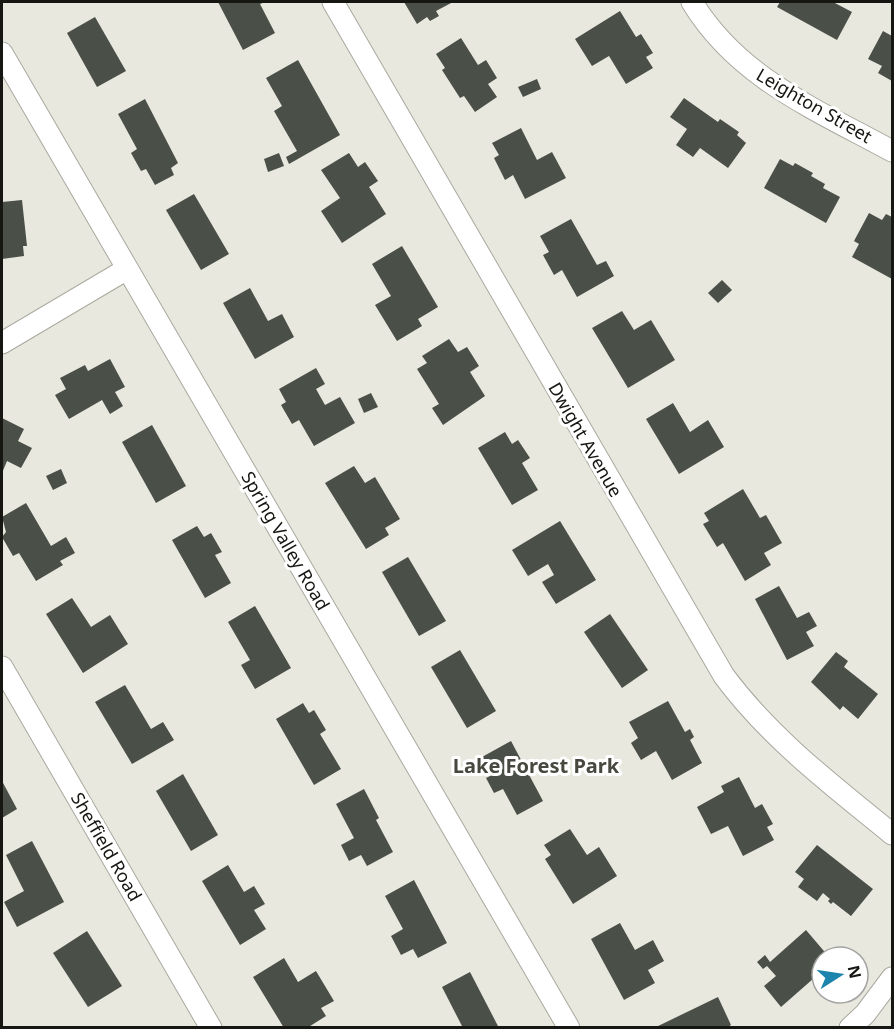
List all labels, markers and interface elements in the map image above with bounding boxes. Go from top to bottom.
street label: Leighton Street [752,62,877,148]
street label: Dwight Avenue [543,378,628,501]
street label: Spring Valley Road [236,467,335,614]
district label: Lake Forest Park [453,752,620,779]
street label: Sheffield Road [66,788,148,905]
north arrow [810,945,870,1005]
text: N [843,963,867,981]

